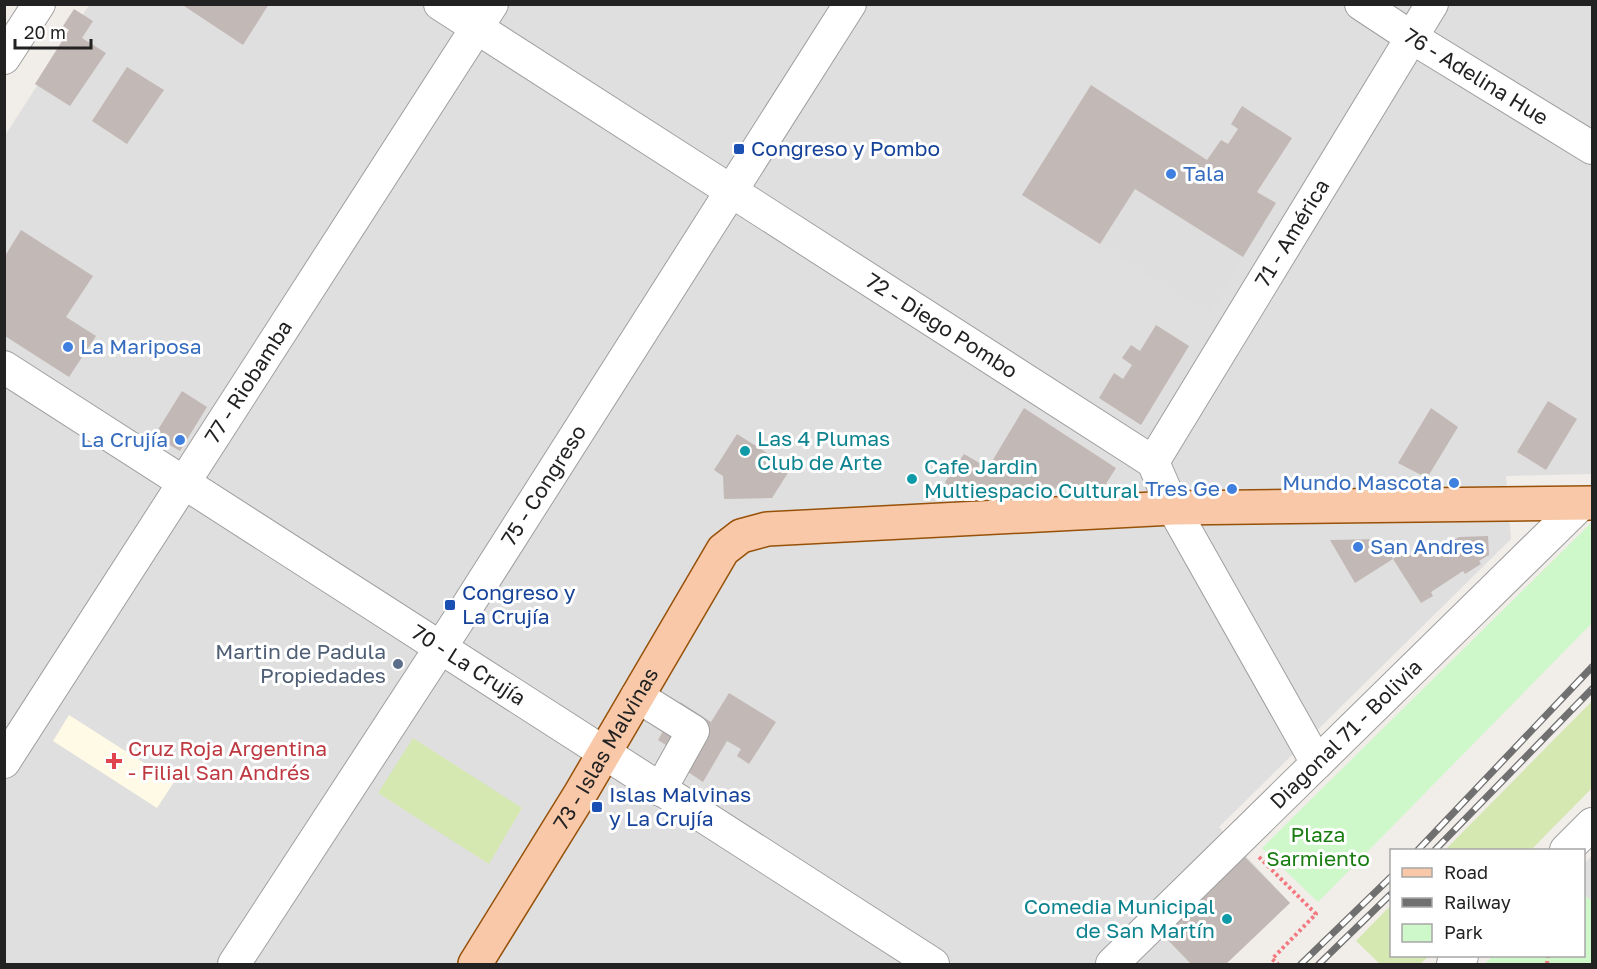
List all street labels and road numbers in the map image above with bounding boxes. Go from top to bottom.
street label: 76 - Adelina Hue [1399,22,1553,130]
street label: 71 - América [1249,174,1334,291]
street label: 72 - Diego Pombo [861,267,1023,384]
street label: 77 - Riobamba [199,315,297,448]
street label: 75 - Congreso [495,420,591,551]
street label: 70 - La Crujía [407,618,531,711]
street label: Diagonal 71 - Bolivia [1264,653,1427,814]
street label: 73 - Islas Malvinas [547,662,663,834]

